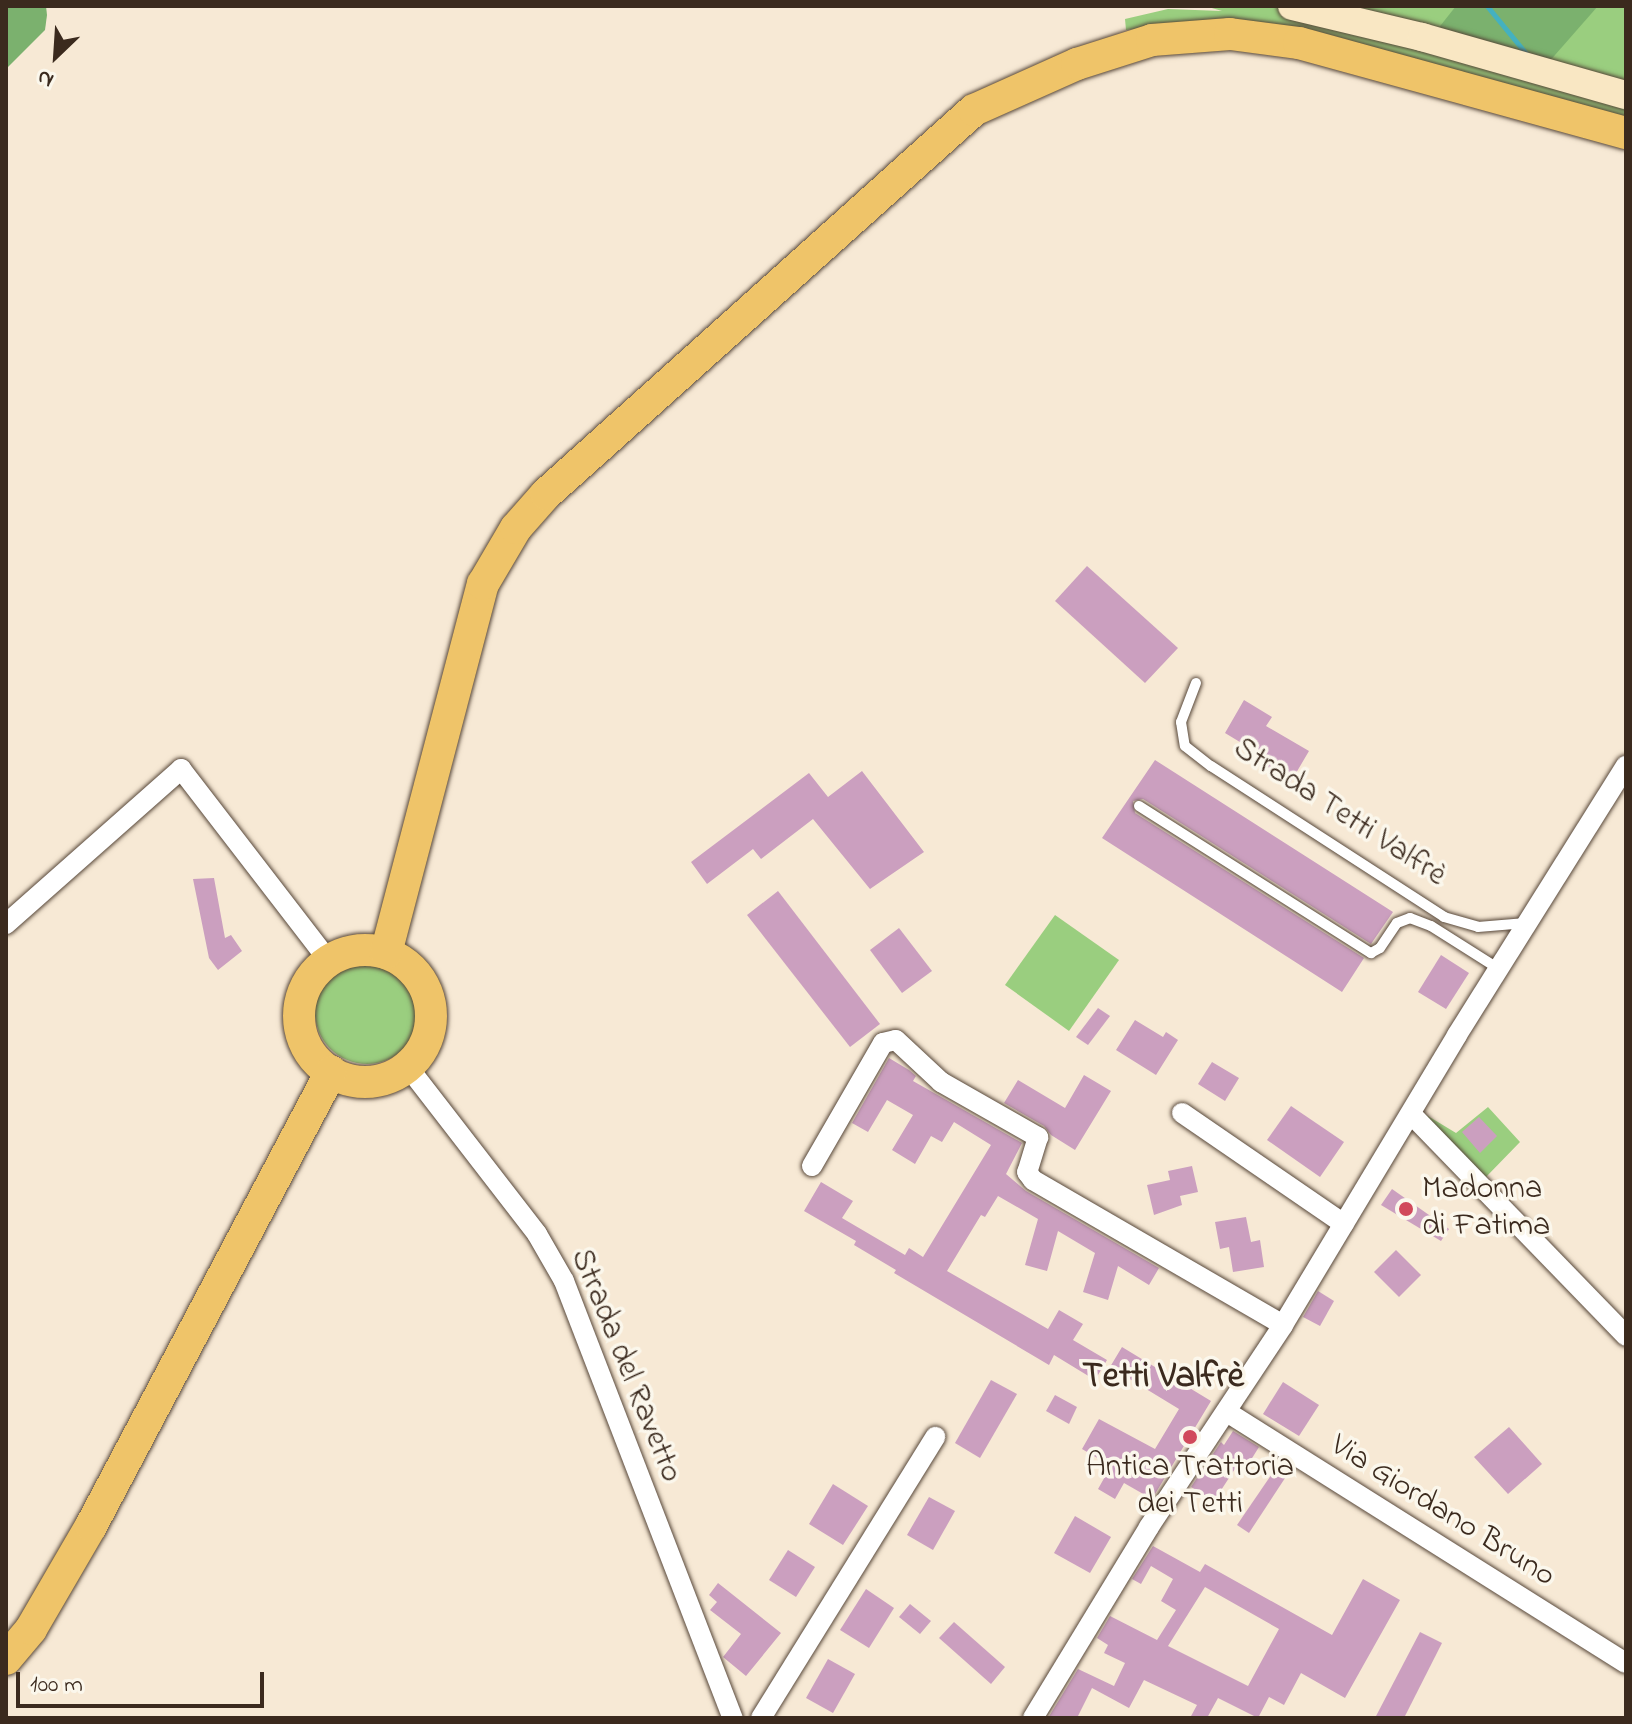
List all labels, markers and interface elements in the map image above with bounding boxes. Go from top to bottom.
north arrow [16,16,96,96]
text: N [32,60,59,95]
street label: Strada Tetti Valfrè [1226,730,1452,896]
place label: Madonna di Fatima [1422,1172,1550,1247]
marker: Madonna di Fatima [1397,1200,1415,1218]
street label: Strada del Ravetto [561,1244,689,1488]
district label: Tetti Valfrè [1082,1356,1244,1400]
street label: Via Giordano Bruno [1323,1427,1561,1597]
marker: Antica Trattoria dei Tetti [1181,1428,1199,1446]
place label: Antica Trattoria dei Tetti [1086,1450,1294,1525]
scale bar [20,1656,268,1706]
text: 100 m [30,1668,83,1703]

